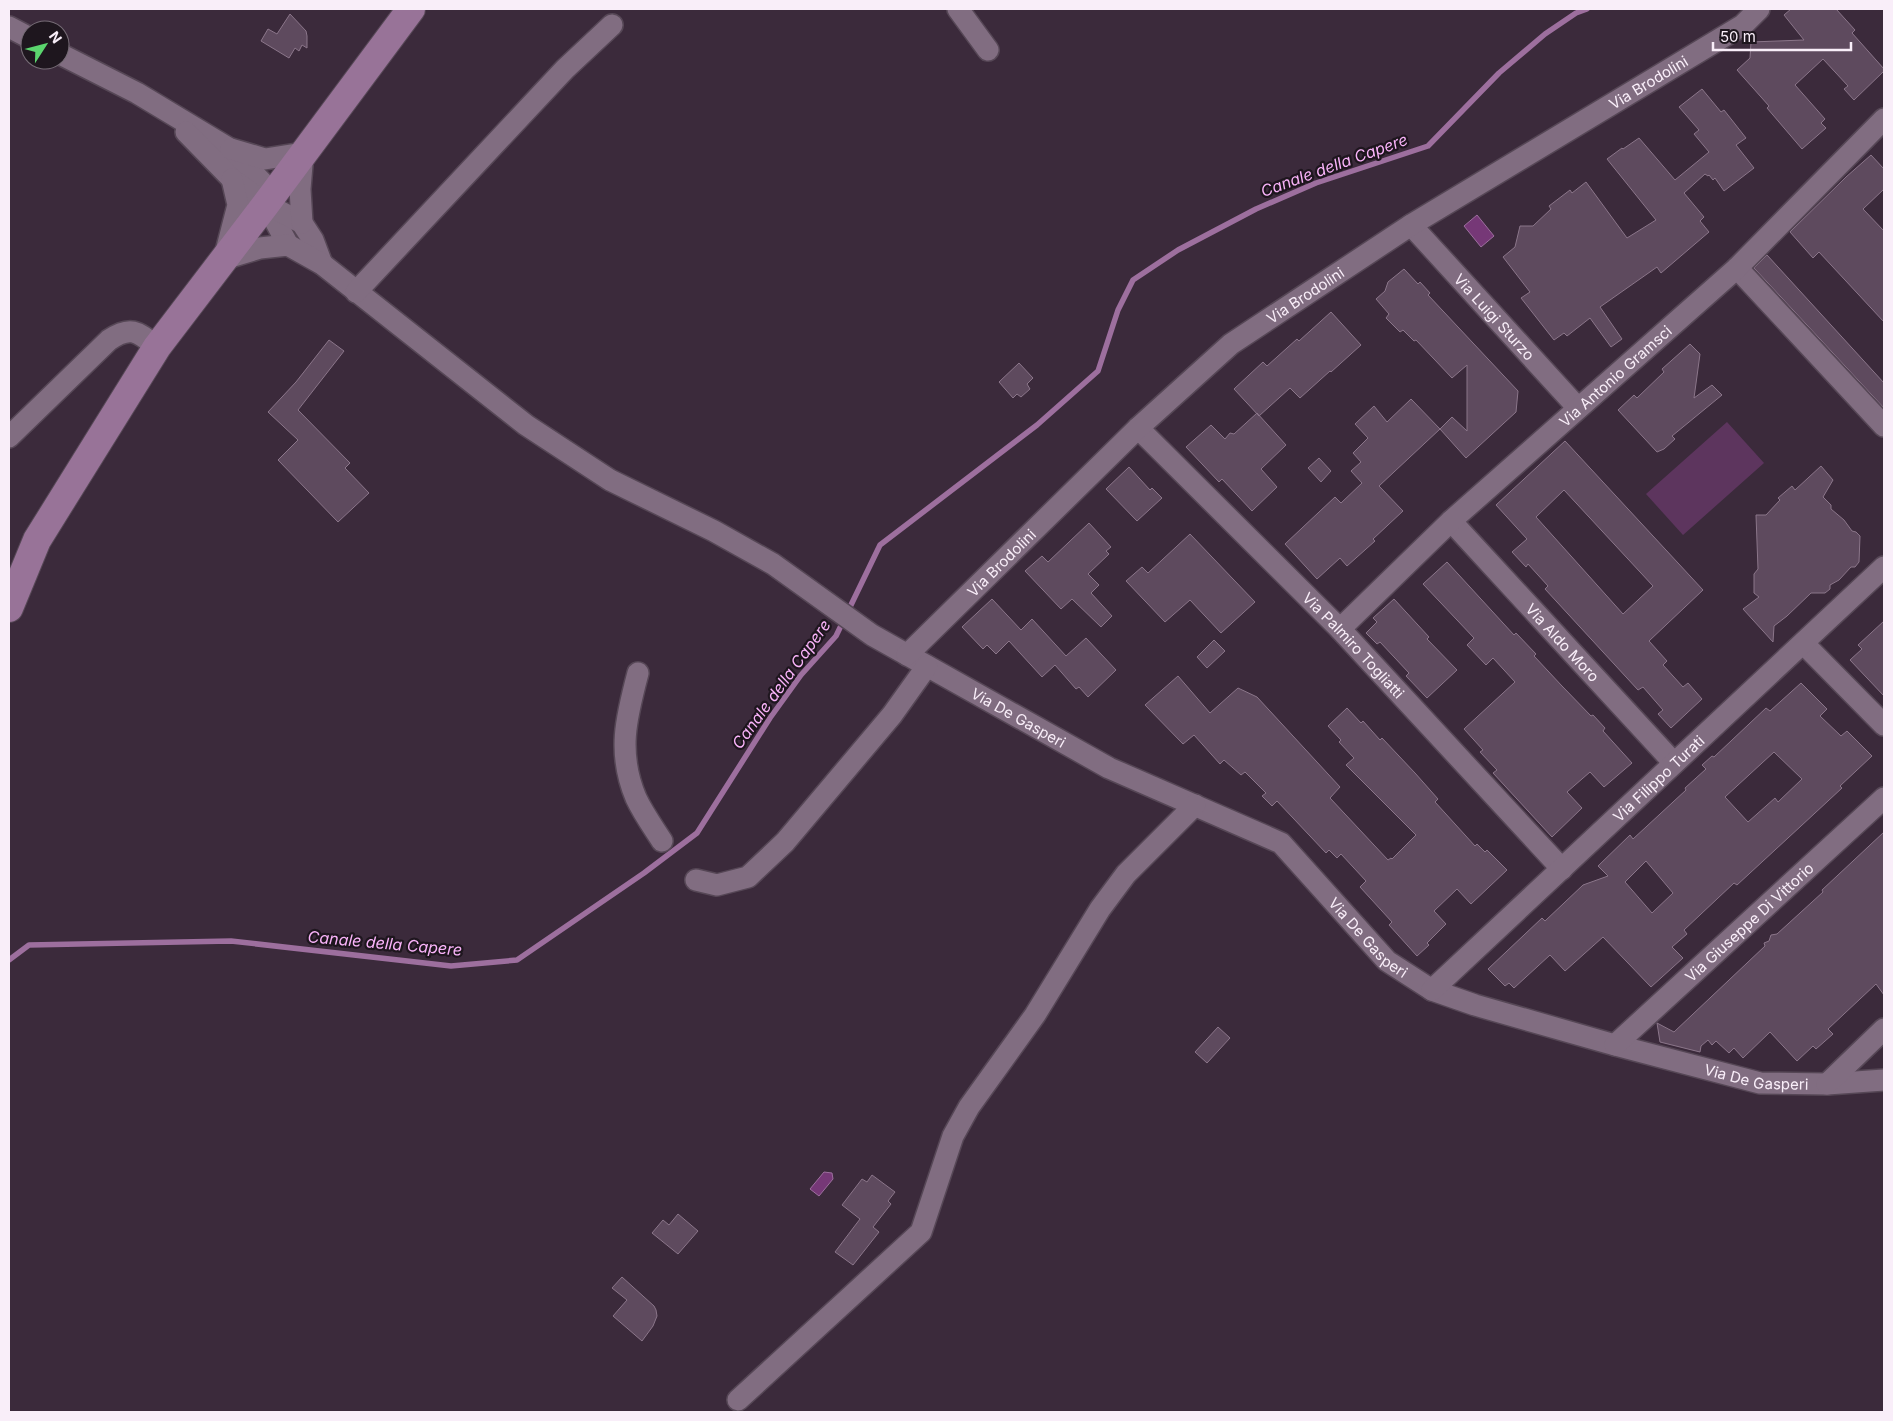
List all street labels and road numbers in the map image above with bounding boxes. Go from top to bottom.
street label: Via Brodolini [1605,51,1691,113]
street label: Via Brodolini [1263,263,1347,327]
street label: Via Luigi Sturzo [1450,269,1539,364]
street label: Via Antonio Gramsci [1555,321,1675,431]
street label: Via Brodolini [963,525,1040,600]
street label: Via Palmiro Togliatti [1299,588,1409,702]
street label: Via Aldo Moro [1522,599,1604,686]
street label: Via De Gasperi [968,683,1069,751]
street label: Via Filippo Turati [1609,731,1708,825]
street label: Via Giuseppe Di Vittorio [1681,858,1817,986]
street label: Via De Gasperi [1325,893,1411,981]
street label: Via De Gasperi [1702,1059,1809,1093]

